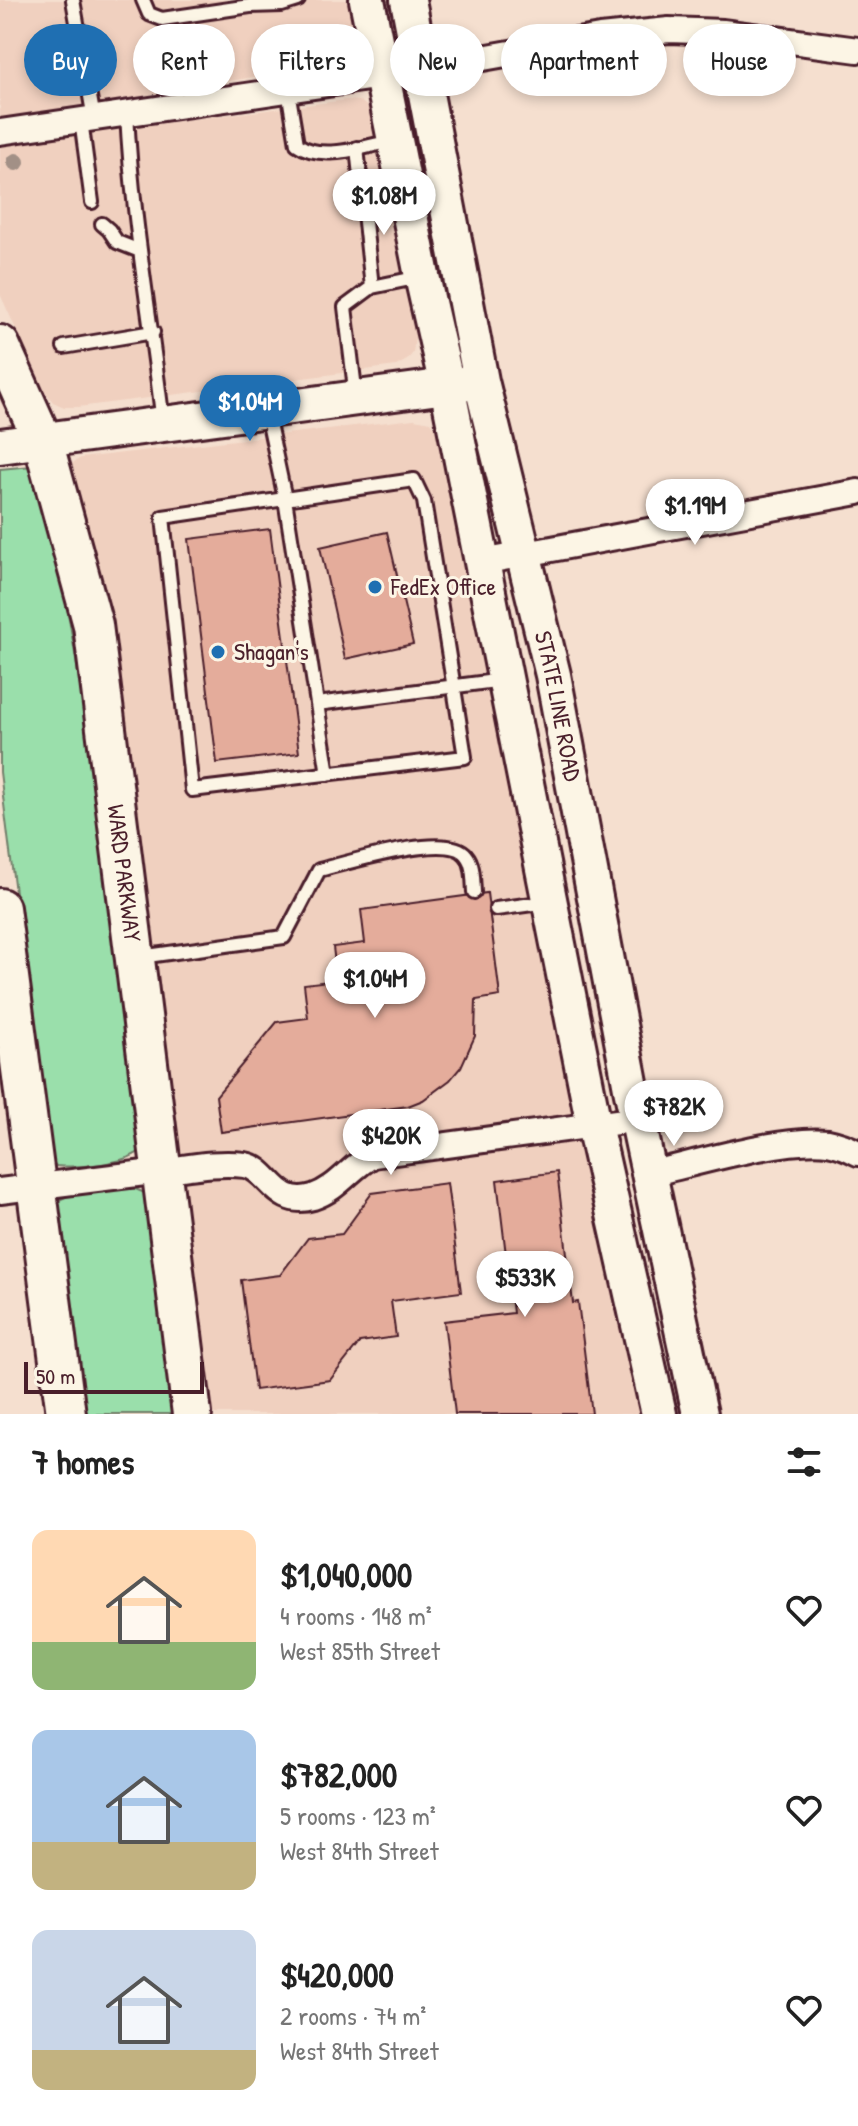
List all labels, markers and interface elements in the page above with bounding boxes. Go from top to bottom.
chip: Buy [24,24,117,96]
chip: Rent [133,24,235,96]
chip: Filters [251,24,374,96]
chip: New [390,24,485,96]
chip: Apartment [501,24,667,96]
chip: House [683,24,796,96]
pin: $1.08M [319,169,449,237]
text: $1.08M [351,177,417,212]
pin: $1.04M [185,375,315,443]
text: $1.04M [217,383,283,418]
pin: $1.19M [630,479,760,547]
text: $1.19M [664,487,726,522]
place label: FedEx Office [390,570,496,602]
marker: FedEx Office [366,578,384,596]
street label: STATE LINE ROAD [528,627,590,784]
place label: Shagan's [234,635,309,667]
marker: Shagan's [209,643,227,661]
street label: WARD PARKWAY [101,803,150,944]
pin: $1.04M [310,952,440,1020]
text: $1.04M [342,960,408,995]
pin: $782K [618,1080,730,1148]
text: $782K [642,1088,706,1123]
pin: $420K [335,1109,447,1177]
text: $420K [361,1117,421,1152]
pin: $533K [469,1251,581,1319]
text: $533K [494,1259,556,1294]
scale bar [24,1358,204,1394]
text: 50 m [36,1361,75,1391]
text: 7 homes [32,1439,134,1485]
icon: filters [782,1440,826,1484]
text: $1,040,000 [280,1552,412,1598]
icon: home [96,1562,192,1658]
icon: heart [782,1588,826,1632]
text: 4 rooms · 148 m² [280,1598,432,1633]
text: West 85th Street [280,1633,440,1668]
text: $782,000 [280,1752,397,1798]
icon: home [96,1762,192,1858]
icon: heart [782,1788,826,1832]
text: 5 rooms · 123 m² [280,1798,436,1833]
text: West 84th Street [280,1833,439,1868]
text: $420,000 [280,1952,394,1998]
icon: home [96,1962,192,2058]
icon: heart [782,1988,826,2032]
text: 2 rooms · 74 m² [280,1998,426,2033]
text: West 84th Street [280,2033,439,2068]

